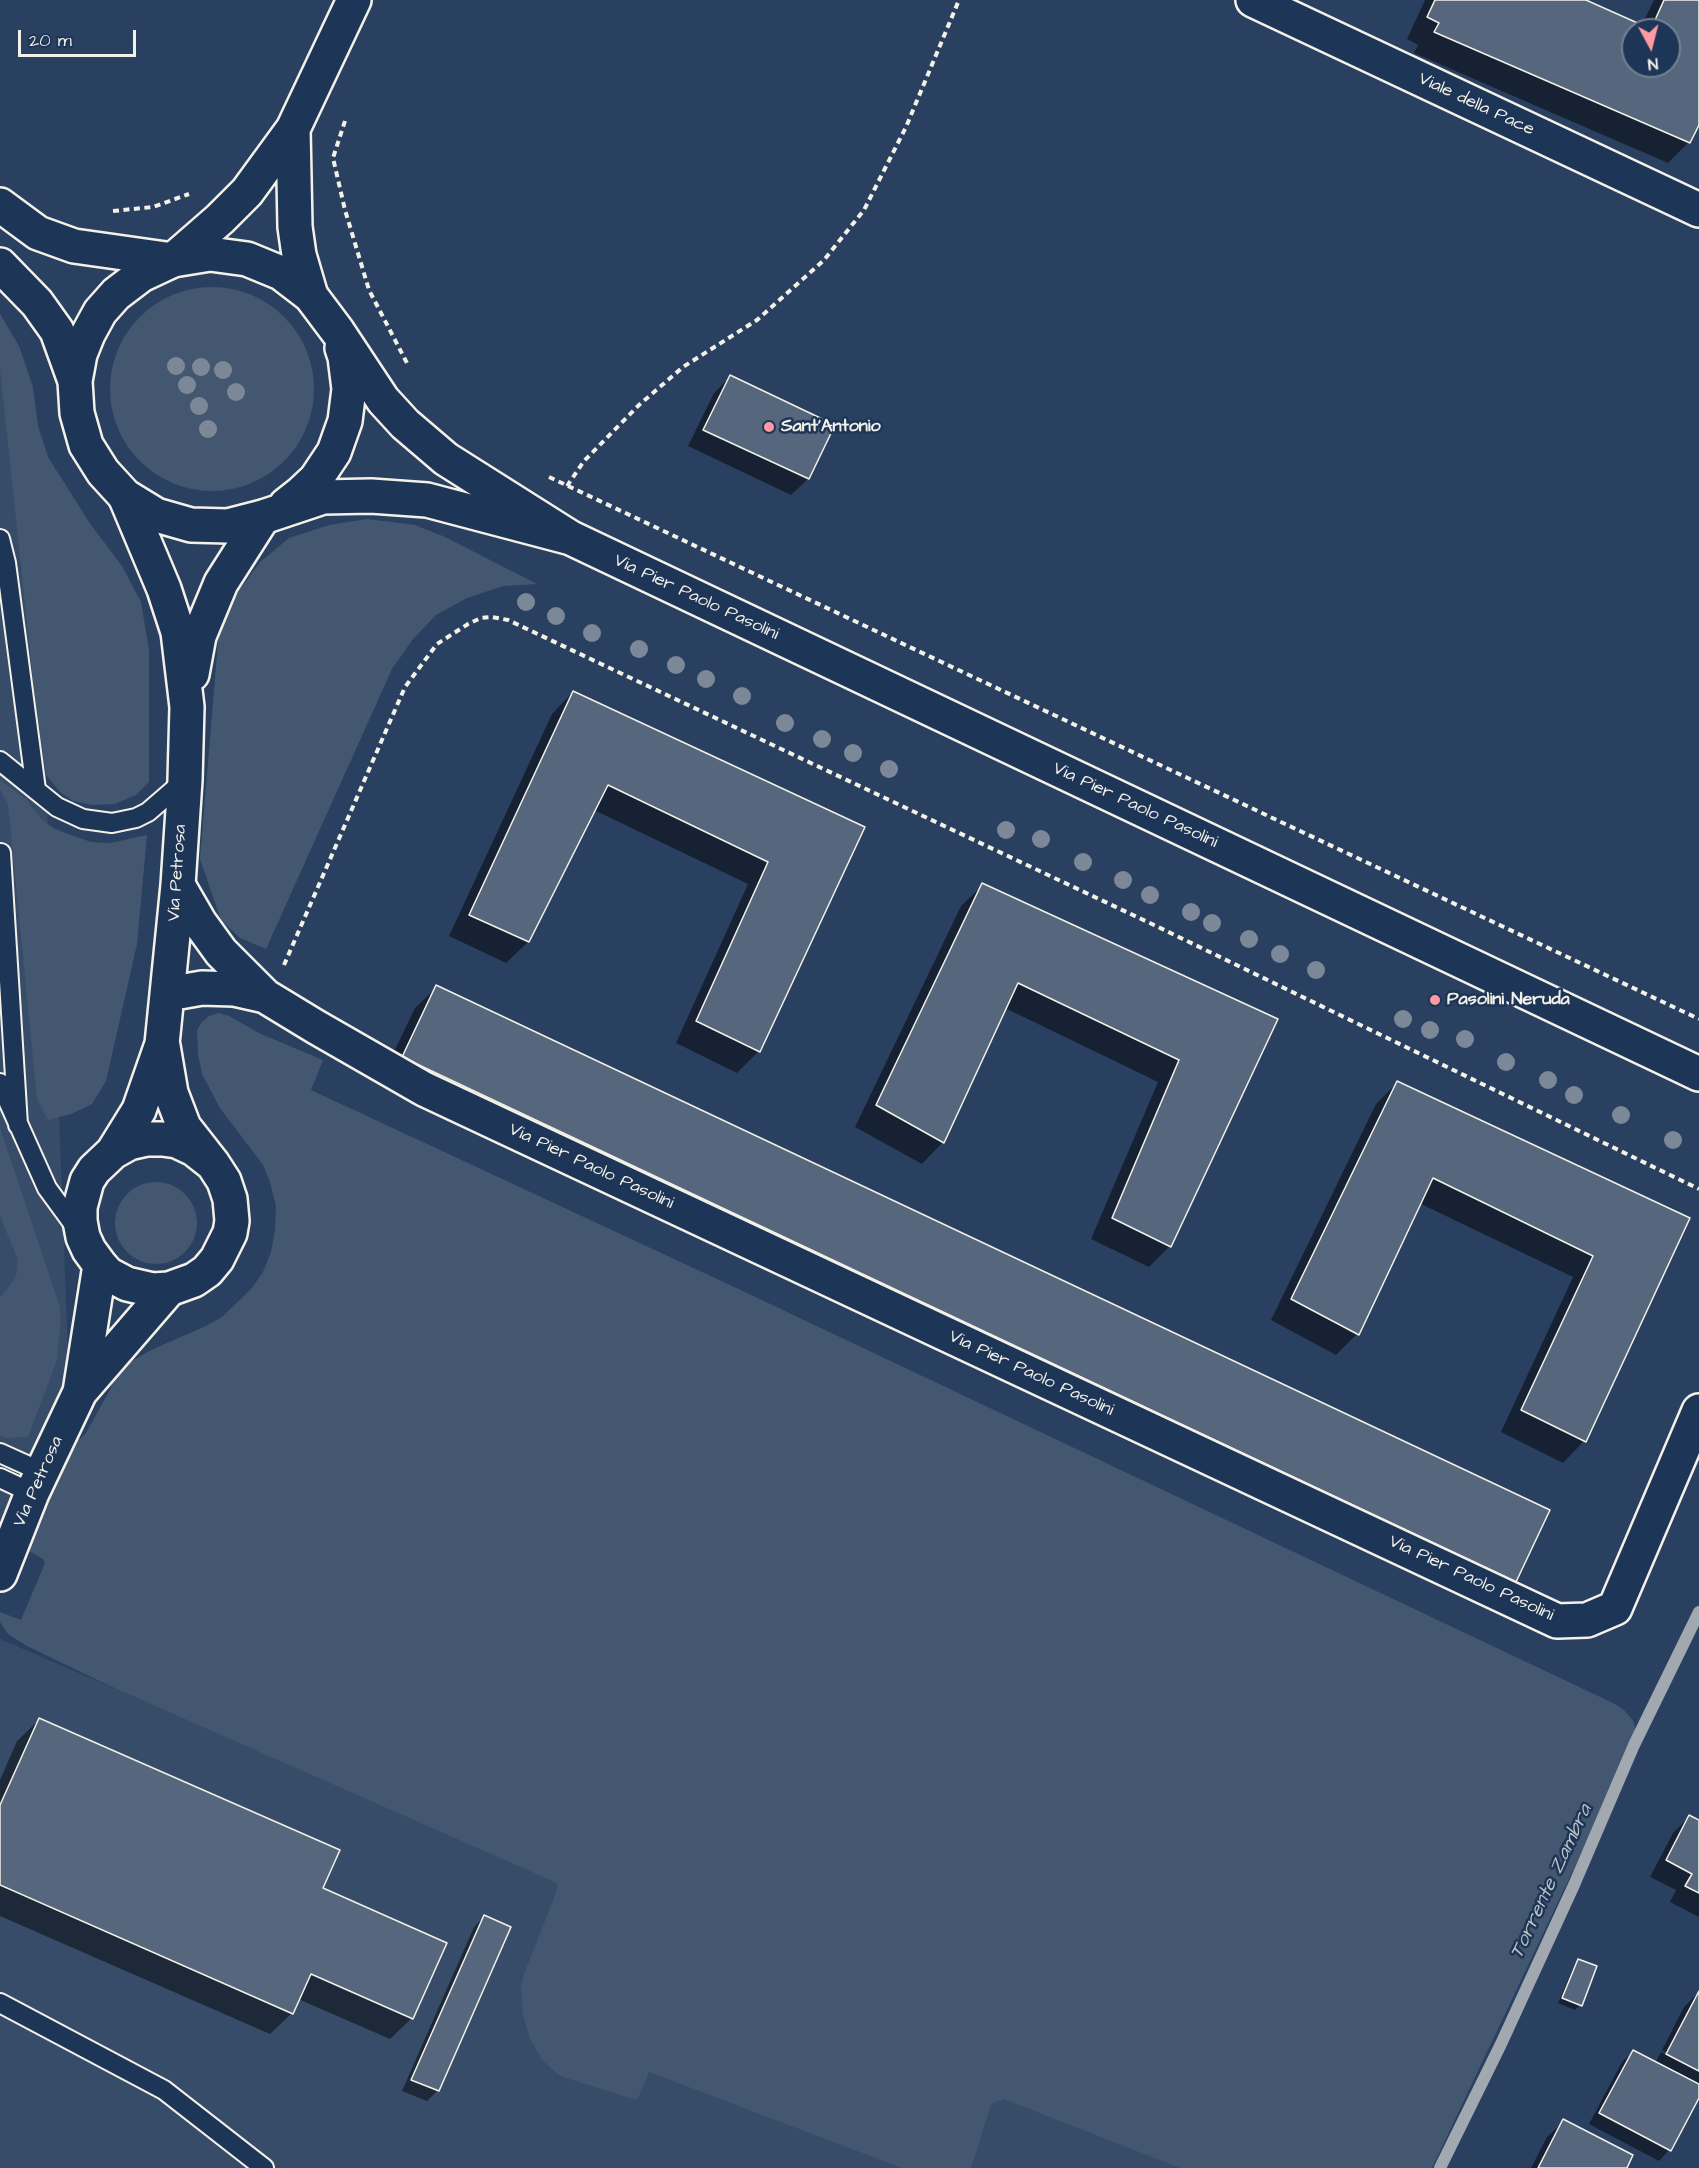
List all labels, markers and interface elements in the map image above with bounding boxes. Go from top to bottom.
scale bar [21,18,140,56]
north arrow [1621,18,1681,78]
text: 20 m [29,28,72,53]
text: N [1647,52,1659,75]
street label: Viale della Pace [1414,69,1538,141]
place label: Sant'Antonio [781,416,881,438]
marker: Sant'Antonio [762,420,776,434]
street label: Via Pier Paolo Pasolini [610,550,782,646]
street label: Via Pier Paolo Pasolini [1049,758,1221,854]
street label: Via Petrosa [164,824,192,922]
place label: Pasolini Neruda [1447,989,1570,1011]
marker: Pasolini Neruda [1428,993,1442,1007]
street label: Via Pier Paolo Pasolini [505,1119,677,1215]
street label: Via Pier Paolo Pasolini [945,1326,1117,1422]
street label: Via Petrosa [9,1433,69,1531]
street label: Via Pier Paolo Pasolini [1385,1531,1557,1627]
water label: Torrente Zambra [1506,1801,1598,1963]

